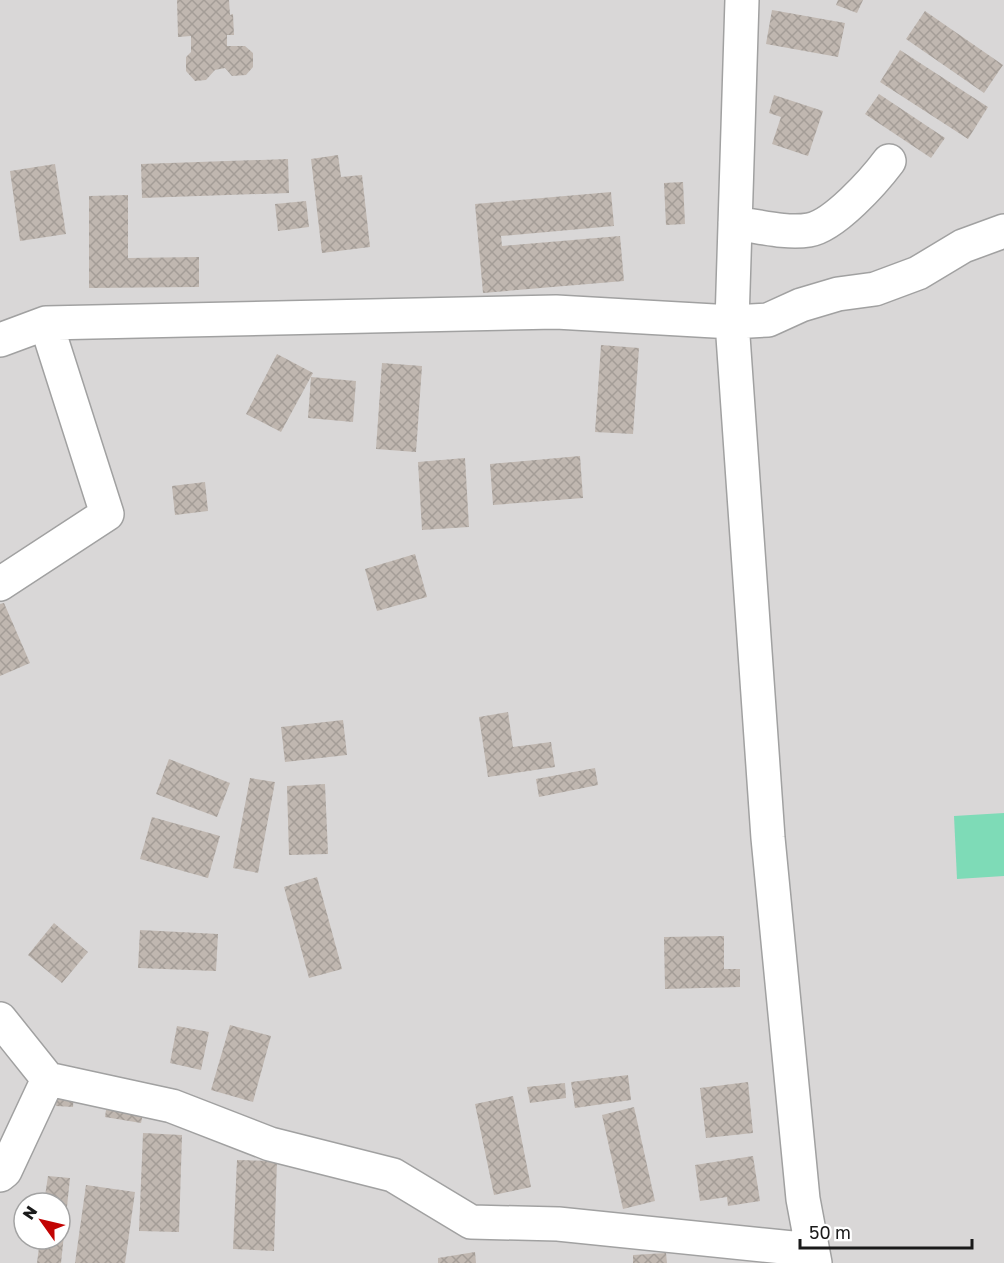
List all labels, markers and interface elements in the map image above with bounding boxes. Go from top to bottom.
north arrow [12,1191,72,1251]
text: N [18,1202,41,1223]
scale bar [800,1212,972,1250]
text: 50 m [809,1221,851,1243]

